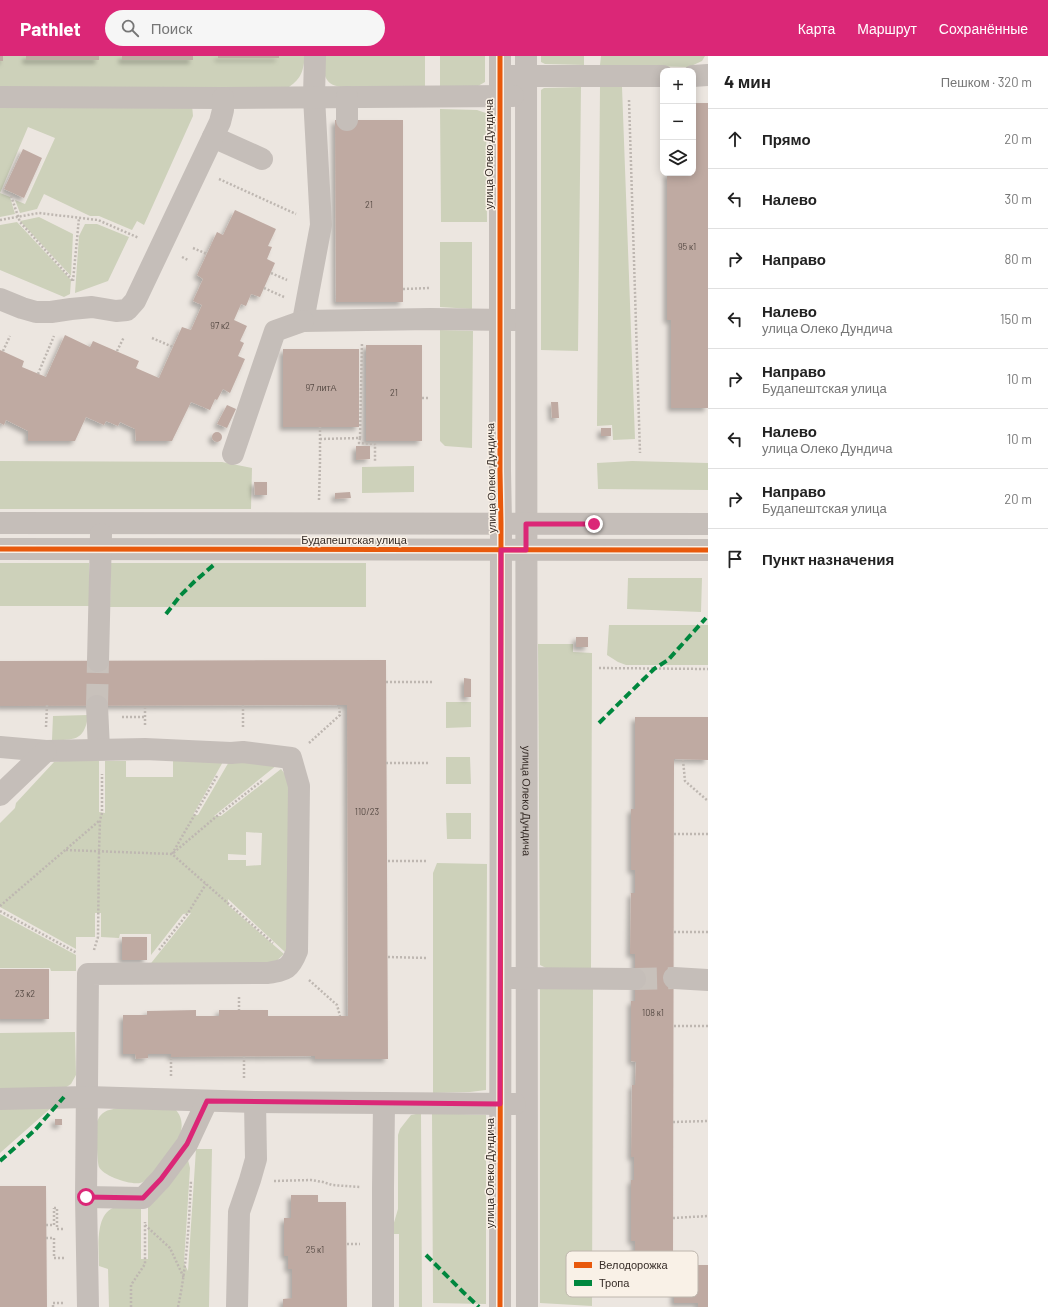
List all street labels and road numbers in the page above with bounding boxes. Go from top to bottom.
street label: улица Олеко Дундича [482,98,495,209]
street label: улица Олеко Дундича [483,422,498,533]
street label: Будапештская улица [301,533,408,546]
street label: улица Олеко Дундича [521,746,534,857]
street label: улица Олеко Дундича [483,1117,496,1228]

